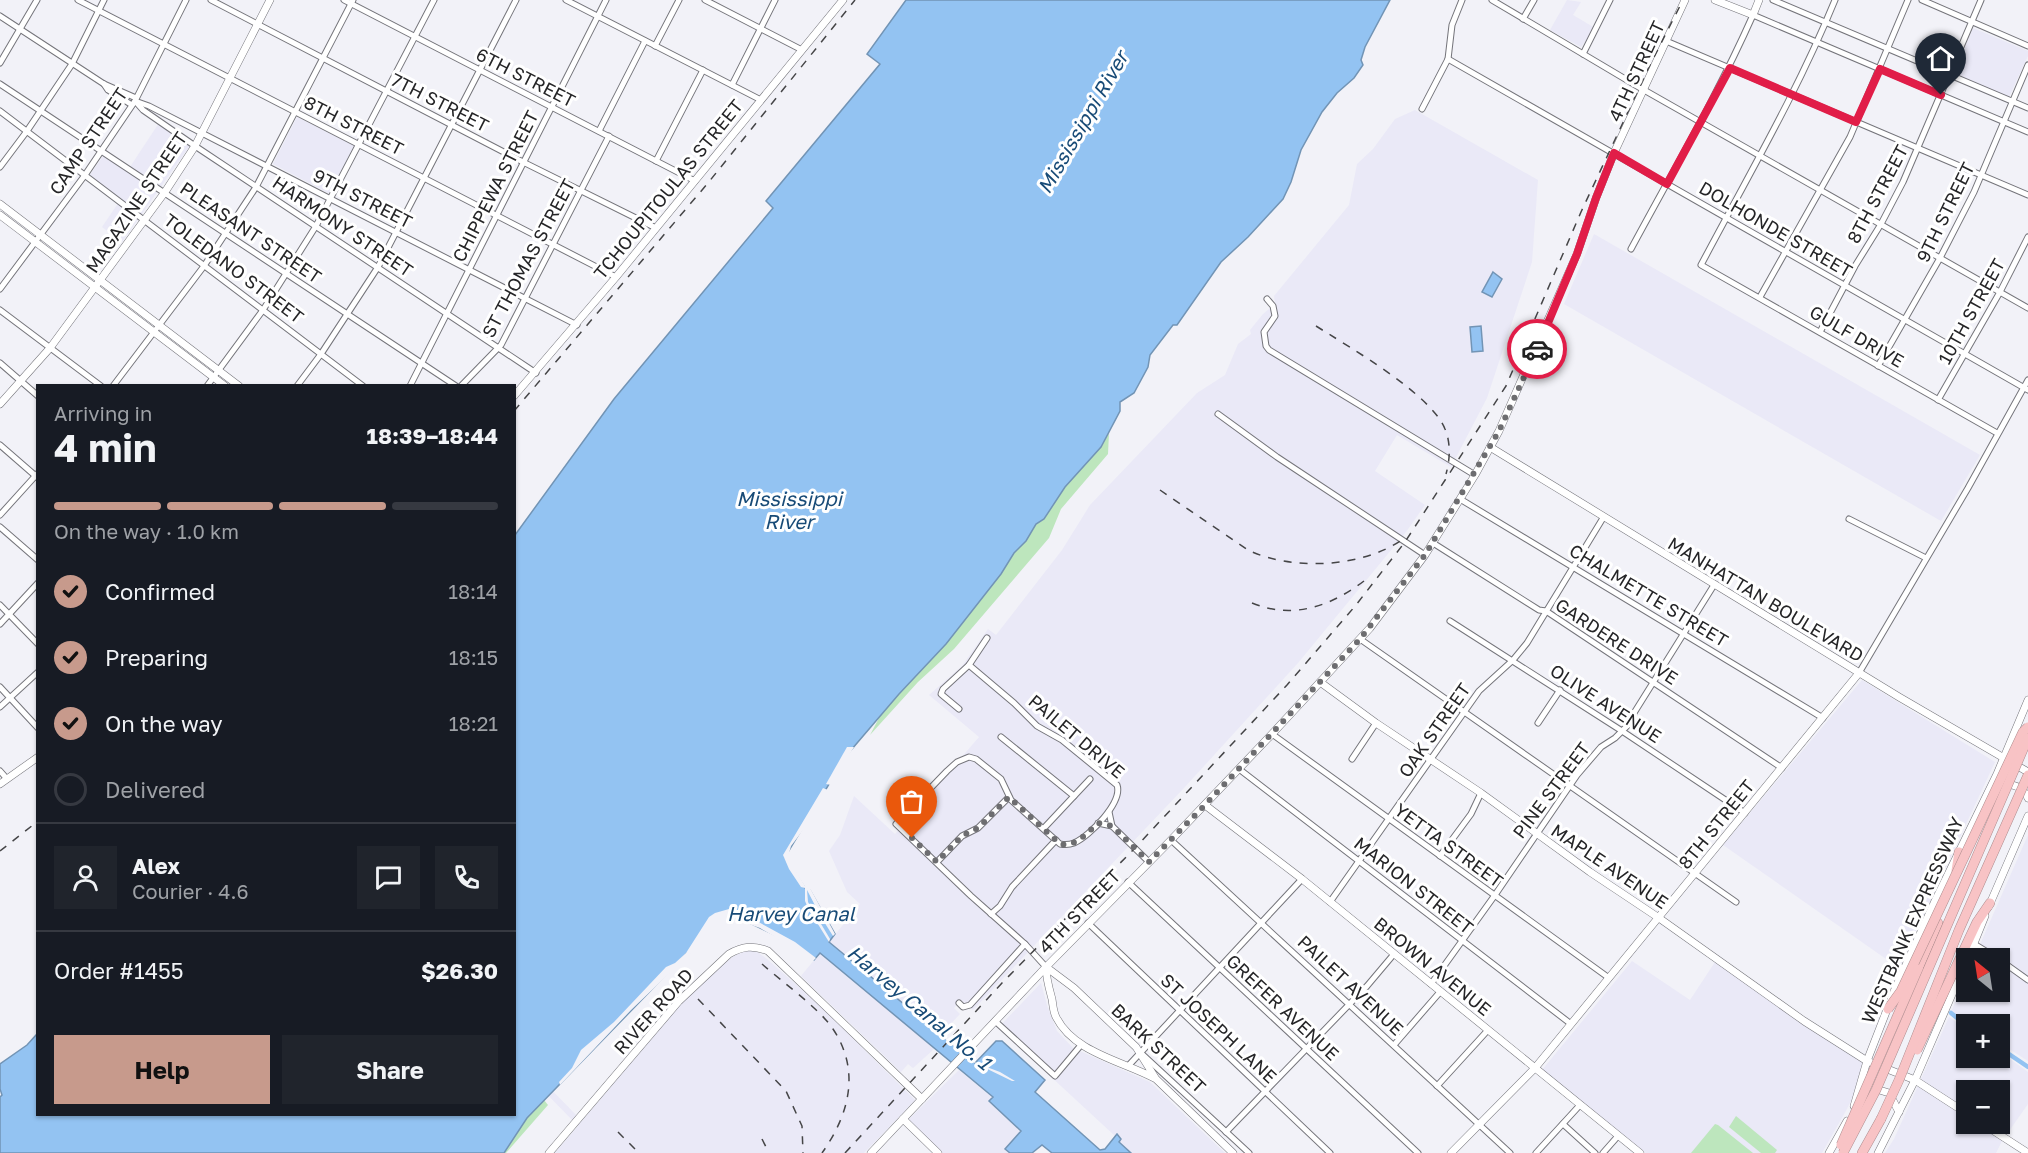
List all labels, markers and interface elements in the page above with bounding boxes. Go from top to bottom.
street label: 4TH STREET [1603,17,1669,125]
pin [1915,33,1966,95]
icon: home [1924,42,1957,75]
street label: 6TH STREET [473,43,579,111]
water label: Mississippi River [1032,44,1134,197]
street label: 7TH STREET [387,68,493,136]
street label: CAMP STREET [44,84,132,198]
street label: 8TH STREET [301,91,407,159]
street label: TCHOUPITOULAS STREET [589,95,747,283]
street label: CHIPPEWA STREET [447,107,543,265]
street label: MAGAZINE STREET [81,127,191,277]
street label: 8TH STREET [1842,141,1912,247]
street label: 9TH STREET [1911,159,1979,265]
street label: 9TH STREET [310,164,416,232]
street label: HARMONY STREET [269,171,417,281]
street label: ST THOMAS STREET [477,175,579,341]
street label: DOLHONDE STREET [1696,176,1856,282]
street label: PLEASANT STREET [176,177,326,287]
street label: TOLEDANO STREET [160,208,308,328]
street label: 10TH STREET [1933,254,2009,368]
street label: GULF DRIVE [1806,300,1908,372]
courier [1507,319,1567,379]
icon: car [1521,333,1554,366]
text: Arriving in [54,401,152,425]
text: 18:39–18:44 [367,422,498,449]
text: 4 min [54,424,157,471]
water label: Mississippi River [736,486,844,533]
text: On the way · 1.0 km [54,519,239,543]
street label: MANHATTAN BOULEVARD [1664,532,1868,666]
street label: CHALMETTE STREET [1566,539,1732,651]
icon: check [54,575,87,608]
text: Confirmed [105,578,215,605]
text: 18:14 [448,579,498,603]
street label: GARDERE DRIVE [1552,593,1682,689]
icon: check [54,641,87,674]
text: Preparing [105,644,208,671]
text: 18:15 [449,645,498,669]
street label: OLIVE AVENUE [1546,659,1666,747]
street label: OAK STREET [1393,679,1475,781]
street label: PAILET DRIVE [1024,689,1130,783]
icon: check [54,707,87,740]
text: On the way [105,710,223,737]
text: 18:21 [449,711,498,735]
street label: PINE STREET [1508,738,1594,842]
street label: 8TH STREET [1673,775,1759,873]
text: Delivered [105,776,205,803]
pin [886,776,937,838]
icon: bag [895,785,928,818]
street label: YETTA STREET [1390,798,1508,892]
street label: WESTBANK EXPRESSWAY [1856,813,1968,1027]
street label: MAPLE AVENUE [1547,819,1673,913]
street label: MARION STREET [1350,832,1478,938]
button: person [54,846,117,909]
button: chat [357,846,420,909]
button: phone [435,846,498,909]
text: Alex [132,852,180,879]
street label: 4TH STREET [1033,864,1125,958]
text: Courier · 4.6 [132,879,249,903]
water label: Harvey Canal [727,901,856,926]
street label: BROWN AVENUE [1370,912,1496,1020]
street label: PAILET AVENUE [1294,930,1408,1040]
water label: Harvey Canal No. 1 [843,940,997,1075]
north arrow [1956,948,2010,1002]
map controls [1956,948,2010,1134]
street label: GREFER AVENUE [1222,949,1344,1065]
text: Order #1455 [54,957,184,984]
text: $26.30 [421,957,498,984]
street label: RIVER ROAD [609,964,697,1058]
street label: ST JOSEPH LANE [1157,969,1281,1087]
street label: BARK STREET [1107,999,1211,1097]
button: + [1956,1014,2010,1068]
button: Help [54,1035,270,1104]
button: Share [282,1035,498,1104]
button: − [1956,1080,2010,1134]

